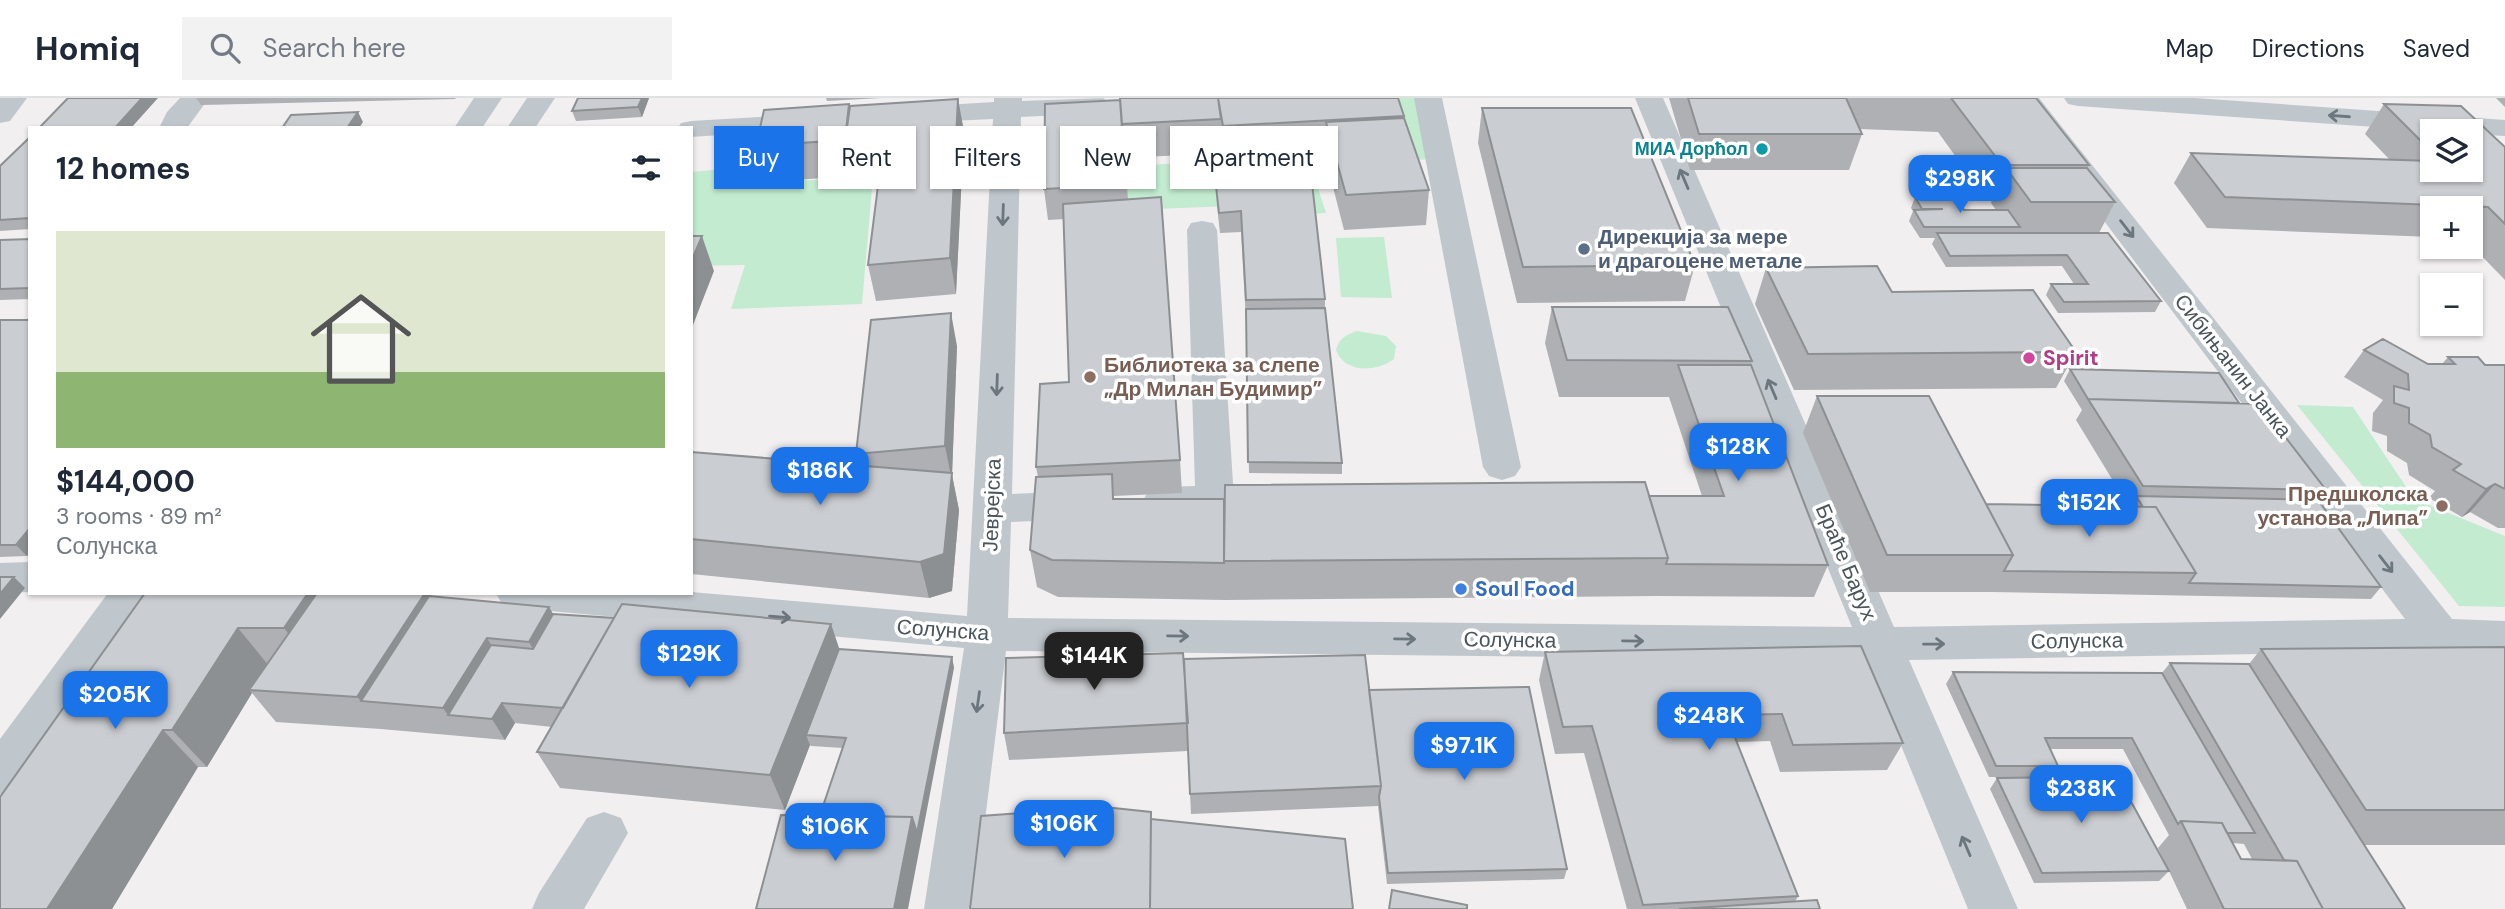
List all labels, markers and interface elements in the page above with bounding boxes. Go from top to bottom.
search box [182,17,672,80]
text: Homiq [35,27,140,70]
icon: search [206,29,244,67]
text: Search here [262,31,406,65]
text: Map [2166,33,2214,64]
text: Directions [2252,33,2365,64]
text: Saved [2403,33,2470,64]
one-way arrow [2328,109,2351,122]
map controls [2420,119,2483,336]
button: layers [2420,119,2483,182]
chip: Buy [714,126,804,189]
chip: Rent [818,126,916,189]
chip: Filters [930,126,1046,189]
chip: New [1060,126,1156,189]
chip: Apartment [1170,126,1338,189]
place label: МИА Дорћол [1635,137,1748,161]
marker: МИА Дорћол [1754,141,1770,157]
text: 12 homes [56,149,190,188]
icon: filters [627,149,665,187]
pin: $298K [1911,156,2009,215]
text: $298K [1924,163,1996,193]
one-way arrow [1676,169,1689,190]
button: + [2420,196,2483,259]
one-way arrow [997,203,1010,226]
one-way arrow [2120,220,2135,238]
place label: Дирекција за мере и драгоцене метале [1598,223,1803,275]
marker: Дирекција за мере и драгоцене метале [1576,241,1592,257]
button: − [2420,273,2483,336]
icon: home [298,276,424,402]
street label: Сибињанин Јанка [2168,288,2298,444]
place label: Spirit [2043,344,2099,372]
marker: Spirit [2021,350,2037,366]
place label: Библиотека за слепе „Др Милан Будимир” [1104,351,1322,403]
marker: Библиотека за слепе „Др Милан Будимир” [1082,369,1098,385]
one-way arrow [990,374,1003,397]
one-way arrow [1765,378,1778,400]
pin: $128K [1689,424,1787,483]
text: $128K [1706,431,1770,461]
pin: $186K [771,448,869,507]
text: $186K [787,455,853,485]
street label: Јеврејска [976,458,1008,552]
text: $144,000 [56,462,195,501]
pin: $152K [2040,480,2138,539]
place label: Предшколска установа „Липа” [2257,480,2428,532]
text: $152K [2057,487,2121,517]
marker: Предшколска установа „Липа” [2434,498,2450,514]
street label: Браће Барух [1809,499,1883,625]
text: 3 rooms · 89 m² [56,501,222,531]
text: Солунска [56,531,157,561]
one-way arrow [2379,555,2394,573]
place label: Soul Food [1475,575,1574,603]
marker: Soul Food [1453,581,1469,597]
one-way arrow [768,611,790,624]
street label: Солунска [896,613,990,647]
street label: Солунска [1463,625,1557,655]
street label: Солунска [2030,626,2124,656]
pin: $129K [640,630,738,690]
one-way arrow [1166,630,1189,643]
pin: $144K [1045,632,1143,692]
one-way arrow [1394,632,1417,646]
one-way arrow [1621,634,1644,648]
one-way arrow [1922,637,1945,650]
text: $129K [656,638,722,668]
text: $144K [1060,640,1128,670]
pin: $205K [66,672,164,731]
text: $205K [79,679,151,709]
one-way arrow [971,690,984,713]
pin: $248K [1660,692,1758,752]
text: $248K [1673,700,1745,730]
pin: $97.1K [1407,722,1521,782]
text: $97.1K [1430,730,1498,760]
pin: $238K [2032,766,2130,825]
text: $238K [2046,773,2116,803]
pin: $106K [1015,800,1113,860]
pin: $106K [786,804,884,863]
text: $106K [1030,808,1098,838]
text: $106K [801,811,869,841]
one-way arrow [1959,836,1972,857]

